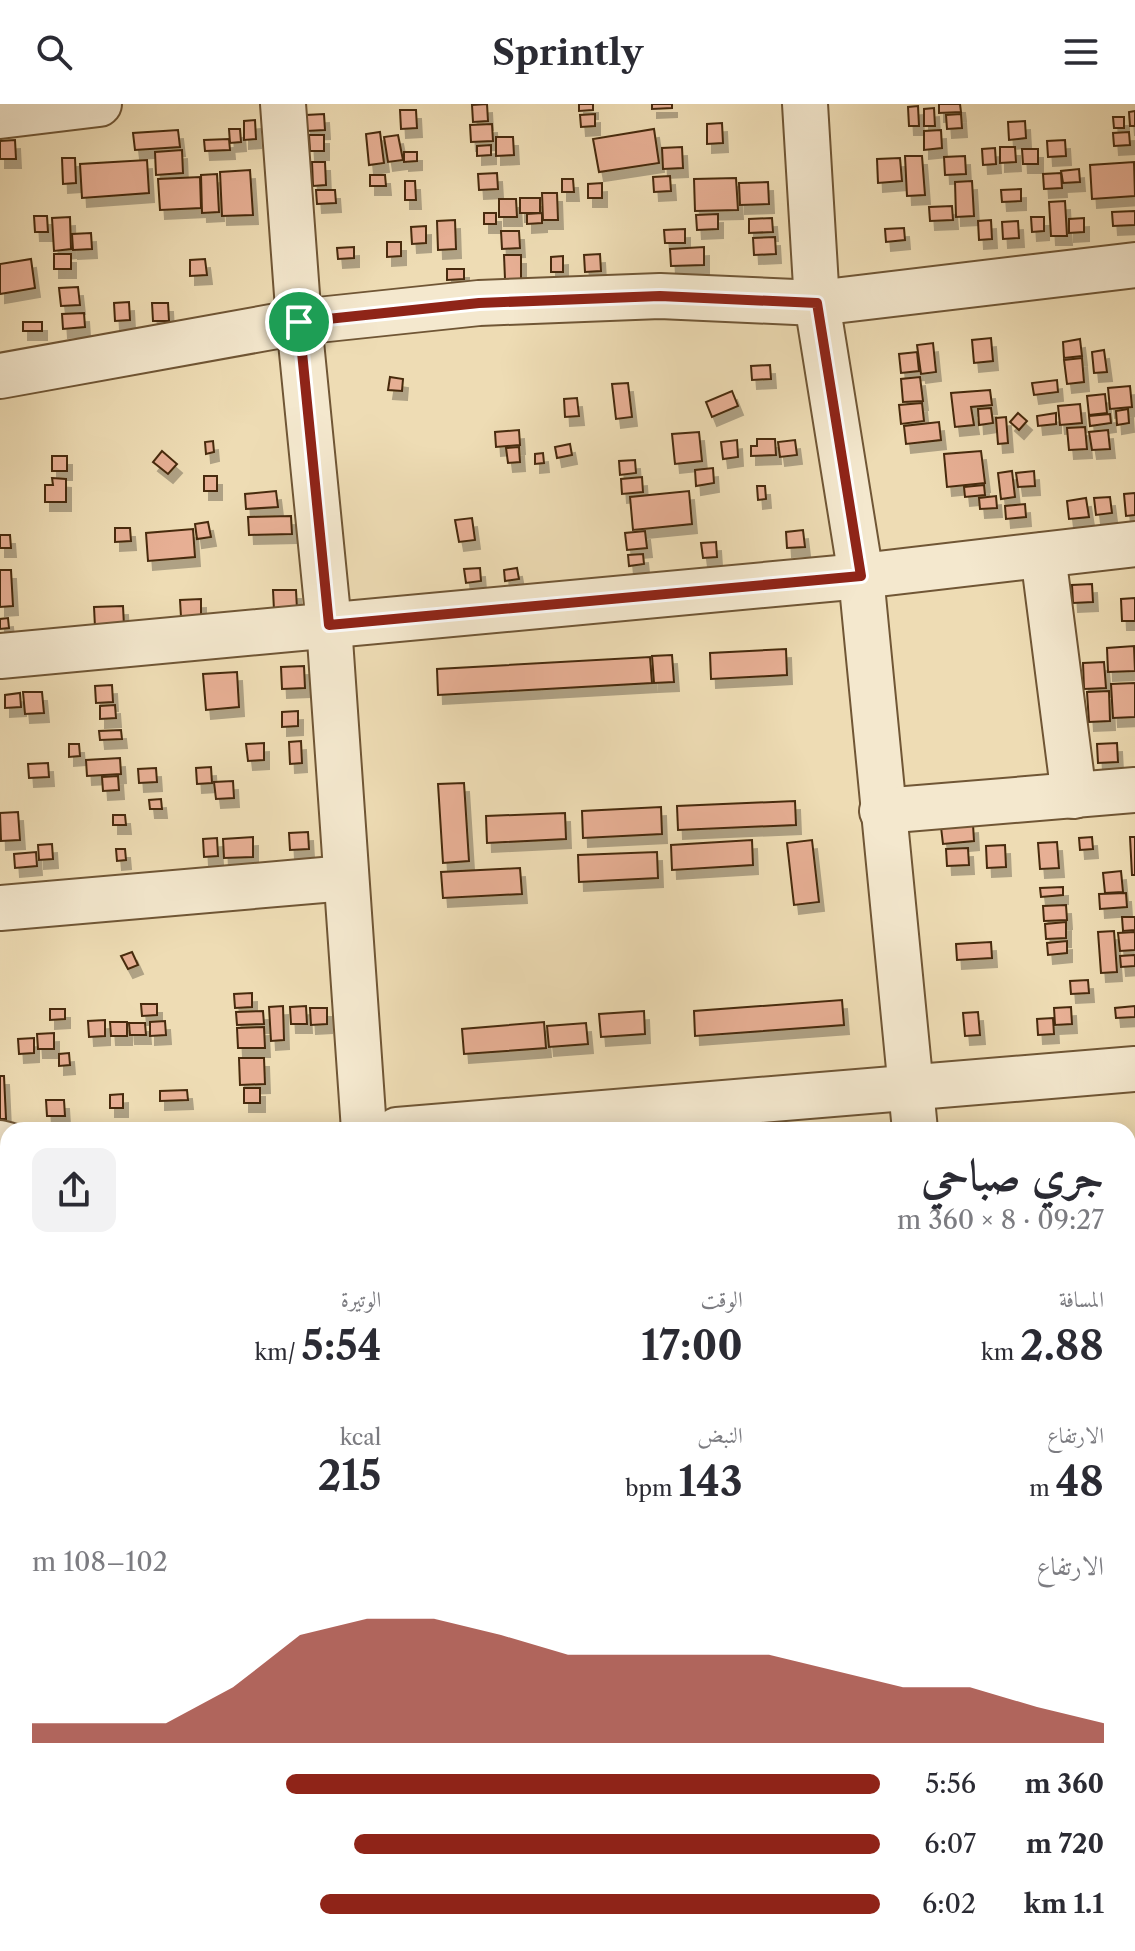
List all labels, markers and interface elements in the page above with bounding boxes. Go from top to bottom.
icon: search [32,30,76,74]
text: Sprintly [492,30,643,74]
icon: menu [1059,30,1103,74]
pin [265,288,333,356]
icon: arrive [277,300,321,344]
text: جري صباحي [921,1147,1104,1201]
button: share [32,1148,116,1232]
text: 09:27 · 8 × 360 m [897,1204,1104,1236]
text: الوتيرة [341,1286,381,1313]
text: الوقت [701,1286,743,1313]
text: المسافة [1059,1286,1104,1313]
text: 5:54 [302,1321,381,1370]
text: 17:00 [641,1321,743,1370]
text: 2.88 [1020,1321,1104,1370]
text: /km [255,1339,302,1366]
text: km [981,1339,1020,1366]
text: النبض [697,1422,743,1449]
text: الارتفاع [1047,1422,1104,1449]
text: kcal [340,1424,381,1451]
text: 215 [318,1451,381,1500]
text: 143 [678,1457,743,1506]
text: 48 [1056,1457,1104,1506]
text: bpm [625,1475,678,1502]
text: m [1029,1475,1056,1502]
text: 102–108 m [32,1546,168,1578]
text: الارتفاع [1037,1550,1104,1582]
text: 5:56 [925,1768,976,1800]
text: 360 m [1025,1768,1104,1800]
text: 6:07 [924,1828,976,1860]
text: 720 m [1026,1828,1104,1860]
text: 6:02 [922,1888,976,1920]
text: 1.1 km [1024,1888,1104,1920]

